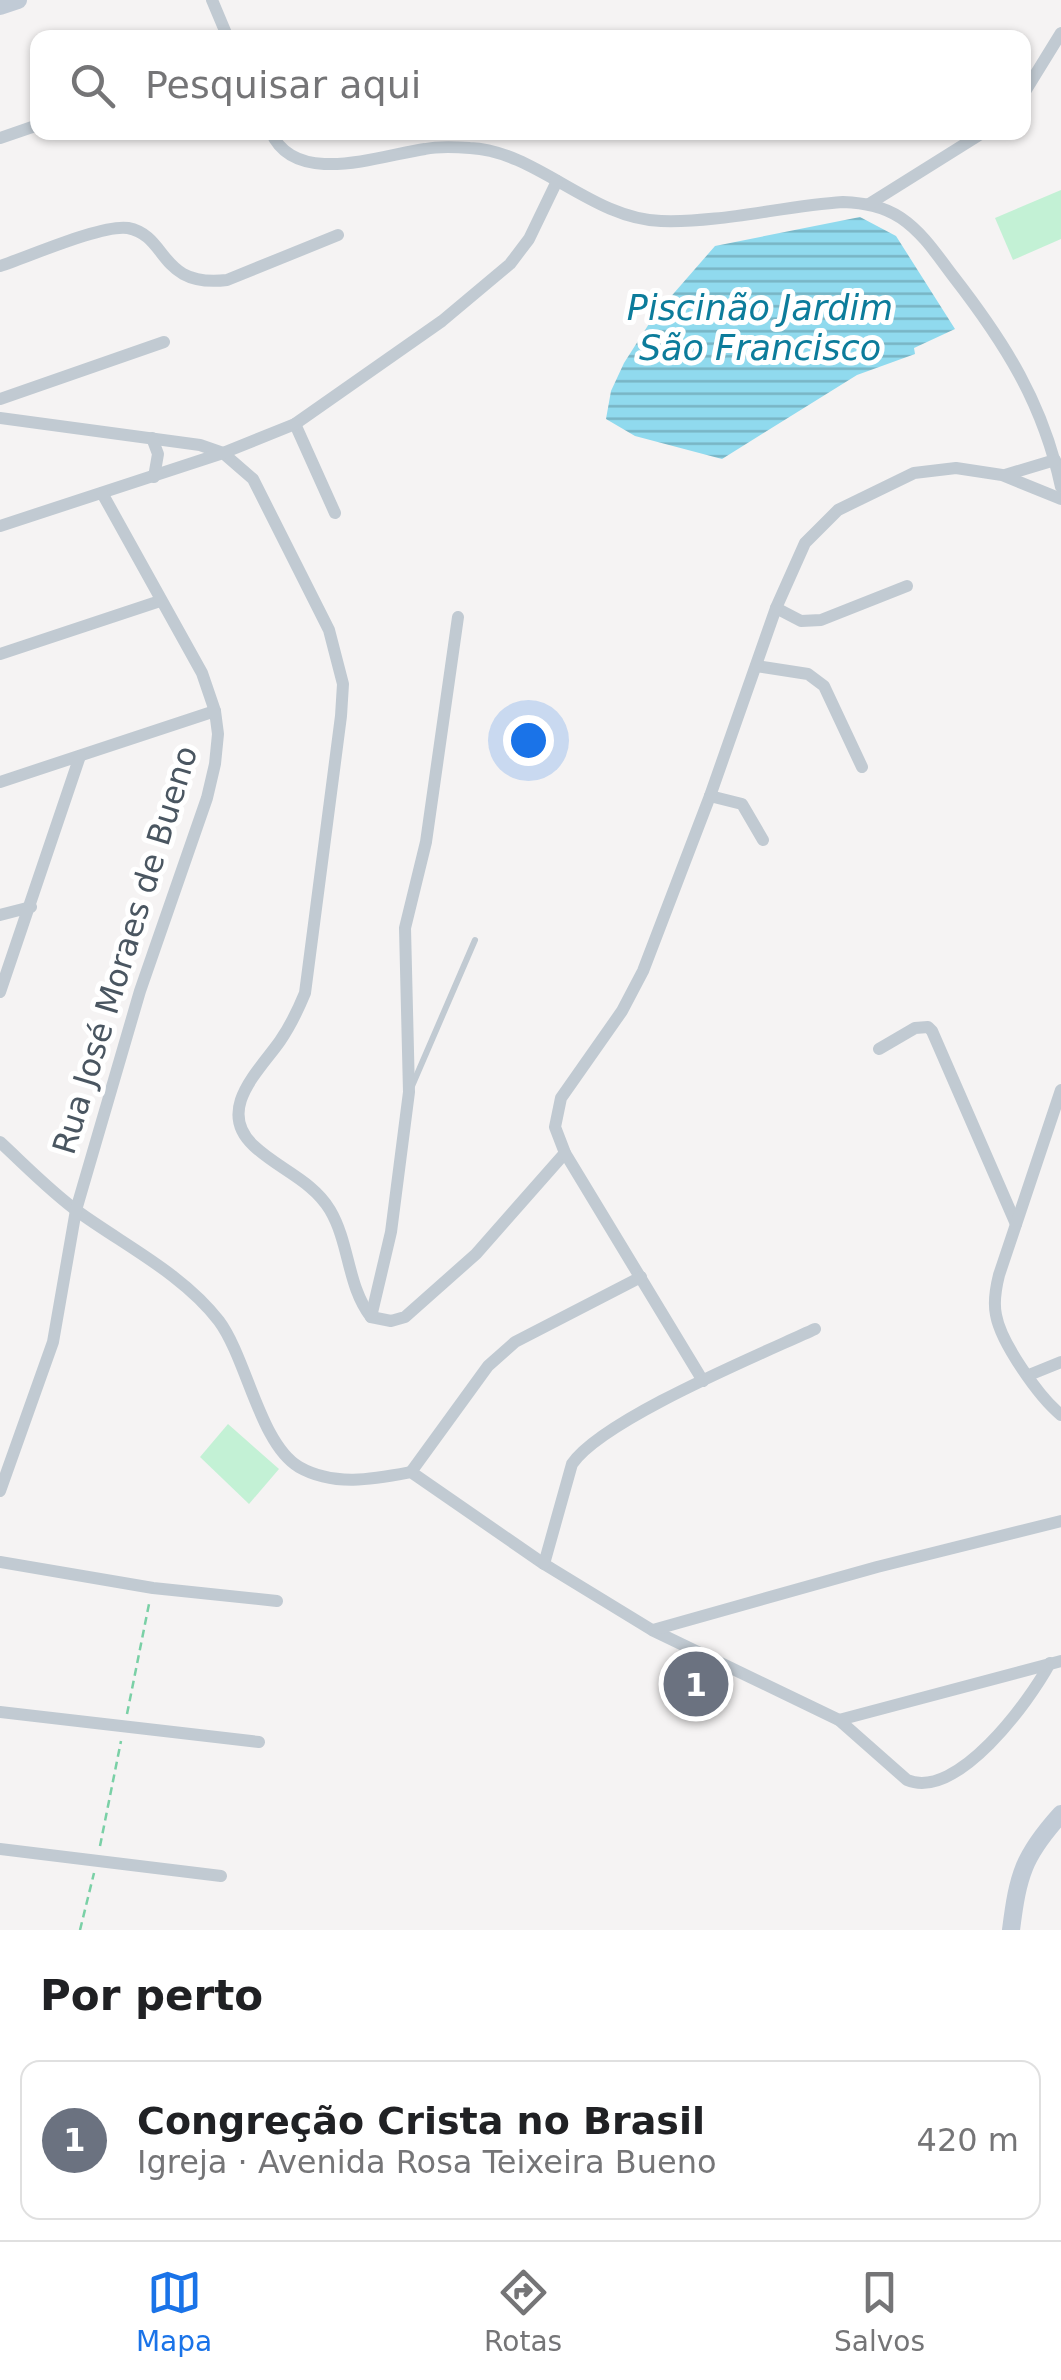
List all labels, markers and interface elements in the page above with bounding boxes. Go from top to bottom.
search box [30,30,1031,140]
icon: search [65,58,120,113]
text: Pesquisar aqui [145,63,421,107]
water label: Piscinão Jardim São Francisco [627,288,893,368]
your location [503,715,554,766]
street label: Rua José Moraes de Bueno [45,741,205,1159]
pin: 1 [664,1646,728,1722]
text: Por perto [40,1971,263,2020]
text: Congreção Crista no Brasil [137,2099,705,2143]
text: 1 [63,2121,86,2159]
text: 420 m [917,2121,1019,2159]
text: Igreja · Avenida Rosa Teixeira Bueno [137,2143,717,2181]
tab: Mapa [136,2265,212,2358]
tab: Rotas [484,2265,562,2358]
tab: Salvos [834,2265,925,2358]

